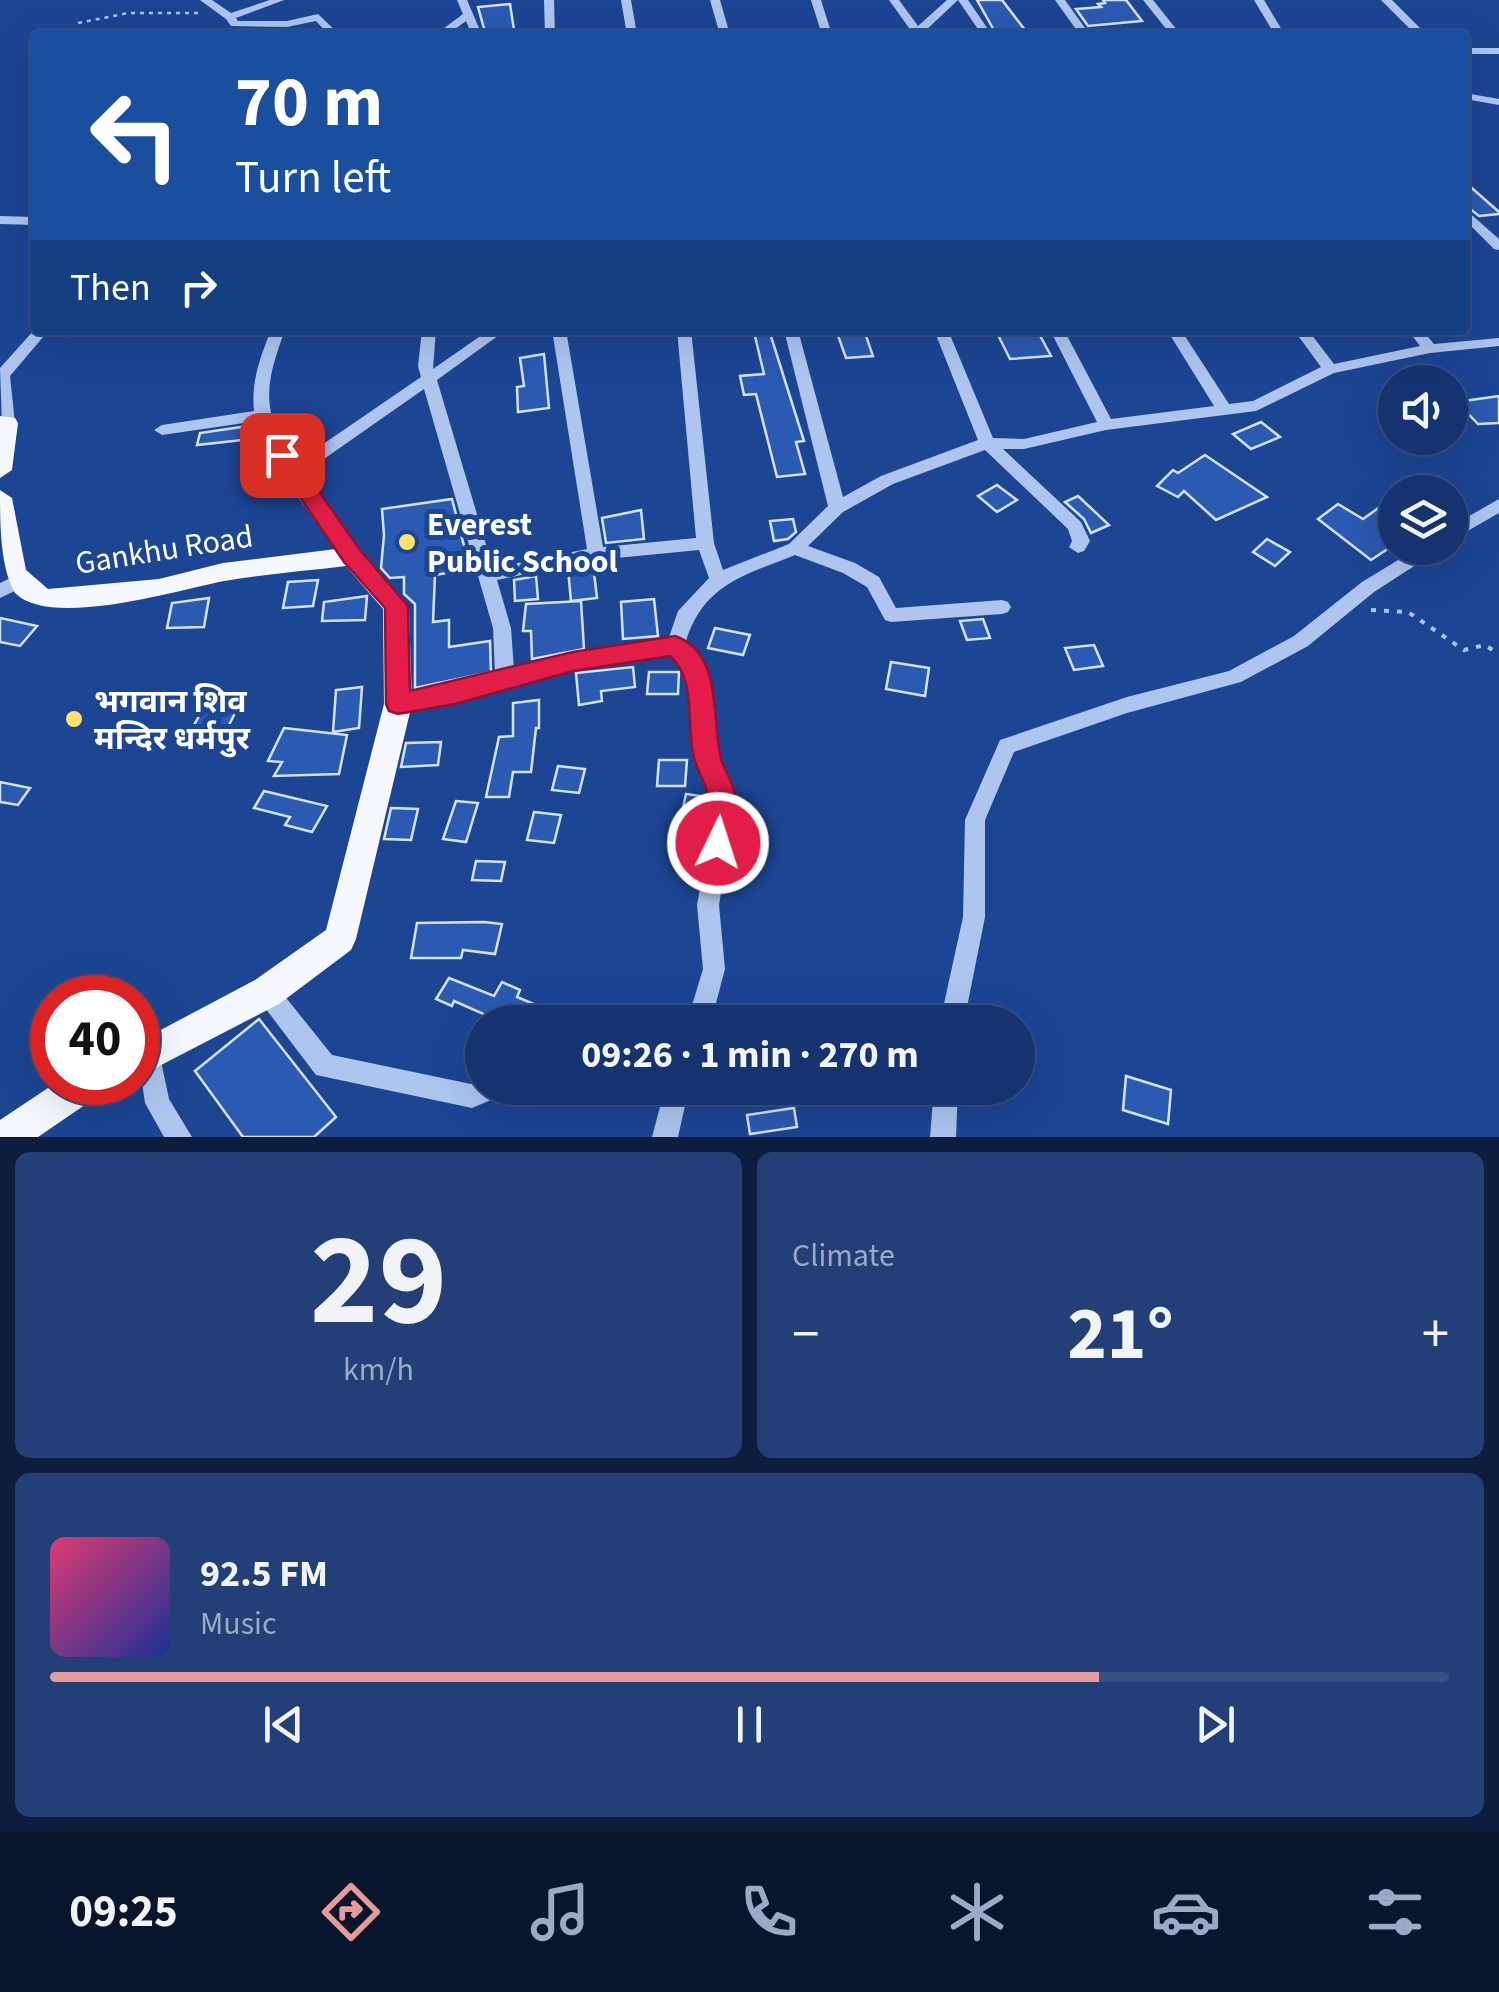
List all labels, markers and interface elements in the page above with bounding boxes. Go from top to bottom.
text: 70 m [235,53,383,153]
icon: left [70,70,200,200]
text: Turn left [235,146,391,210]
icon: right [171,260,226,315]
text: Then [70,261,151,315]
map controls [1378,365,1468,565]
button: sound [1378,365,1468,455]
pin [240,413,325,498]
icon: arrive [255,428,310,483]
button: layers [1378,475,1468,565]
place label: Everest Public School [427,502,618,585]
street label: Gankhu Road [72,513,256,587]
marker: Everest Public School [396,531,418,553]
place label: भगवान शिव मन्दिर धर्मपुर [94,679,251,762]
marker: भगवान शिव मन्दिर धर्मपुर [63,708,85,730]
position arrow [666,791,770,895]
speed limit sign: 40 [30,975,160,1105]
text: 09:26 · 1 min · 270 m [581,1028,919,1082]
text: 29 [310,1189,447,1374]
text: Climate [792,1233,895,1279]
text: 21° [1067,1281,1174,1388]
text: − [792,1296,819,1374]
text: + [1422,1296,1449,1374]
text: km/h [343,1347,414,1393]
text: 92.5 FM [200,1547,328,1601]
text: Music [200,1601,277,1647]
icon: previous [256,1697,311,1752]
icon: pause [722,1697,777,1752]
icon: next [1188,1697,1243,1752]
icon: directions [316,1877,386,1947]
icon: music [525,1877,595,1947]
icon: phone [734,1877,804,1947]
icon: climate [942,1877,1012,1947]
icon: car [1151,1877,1221,1947]
icon: filters [1360,1877,1430,1947]
text: 09:25 [69,1880,178,1944]

